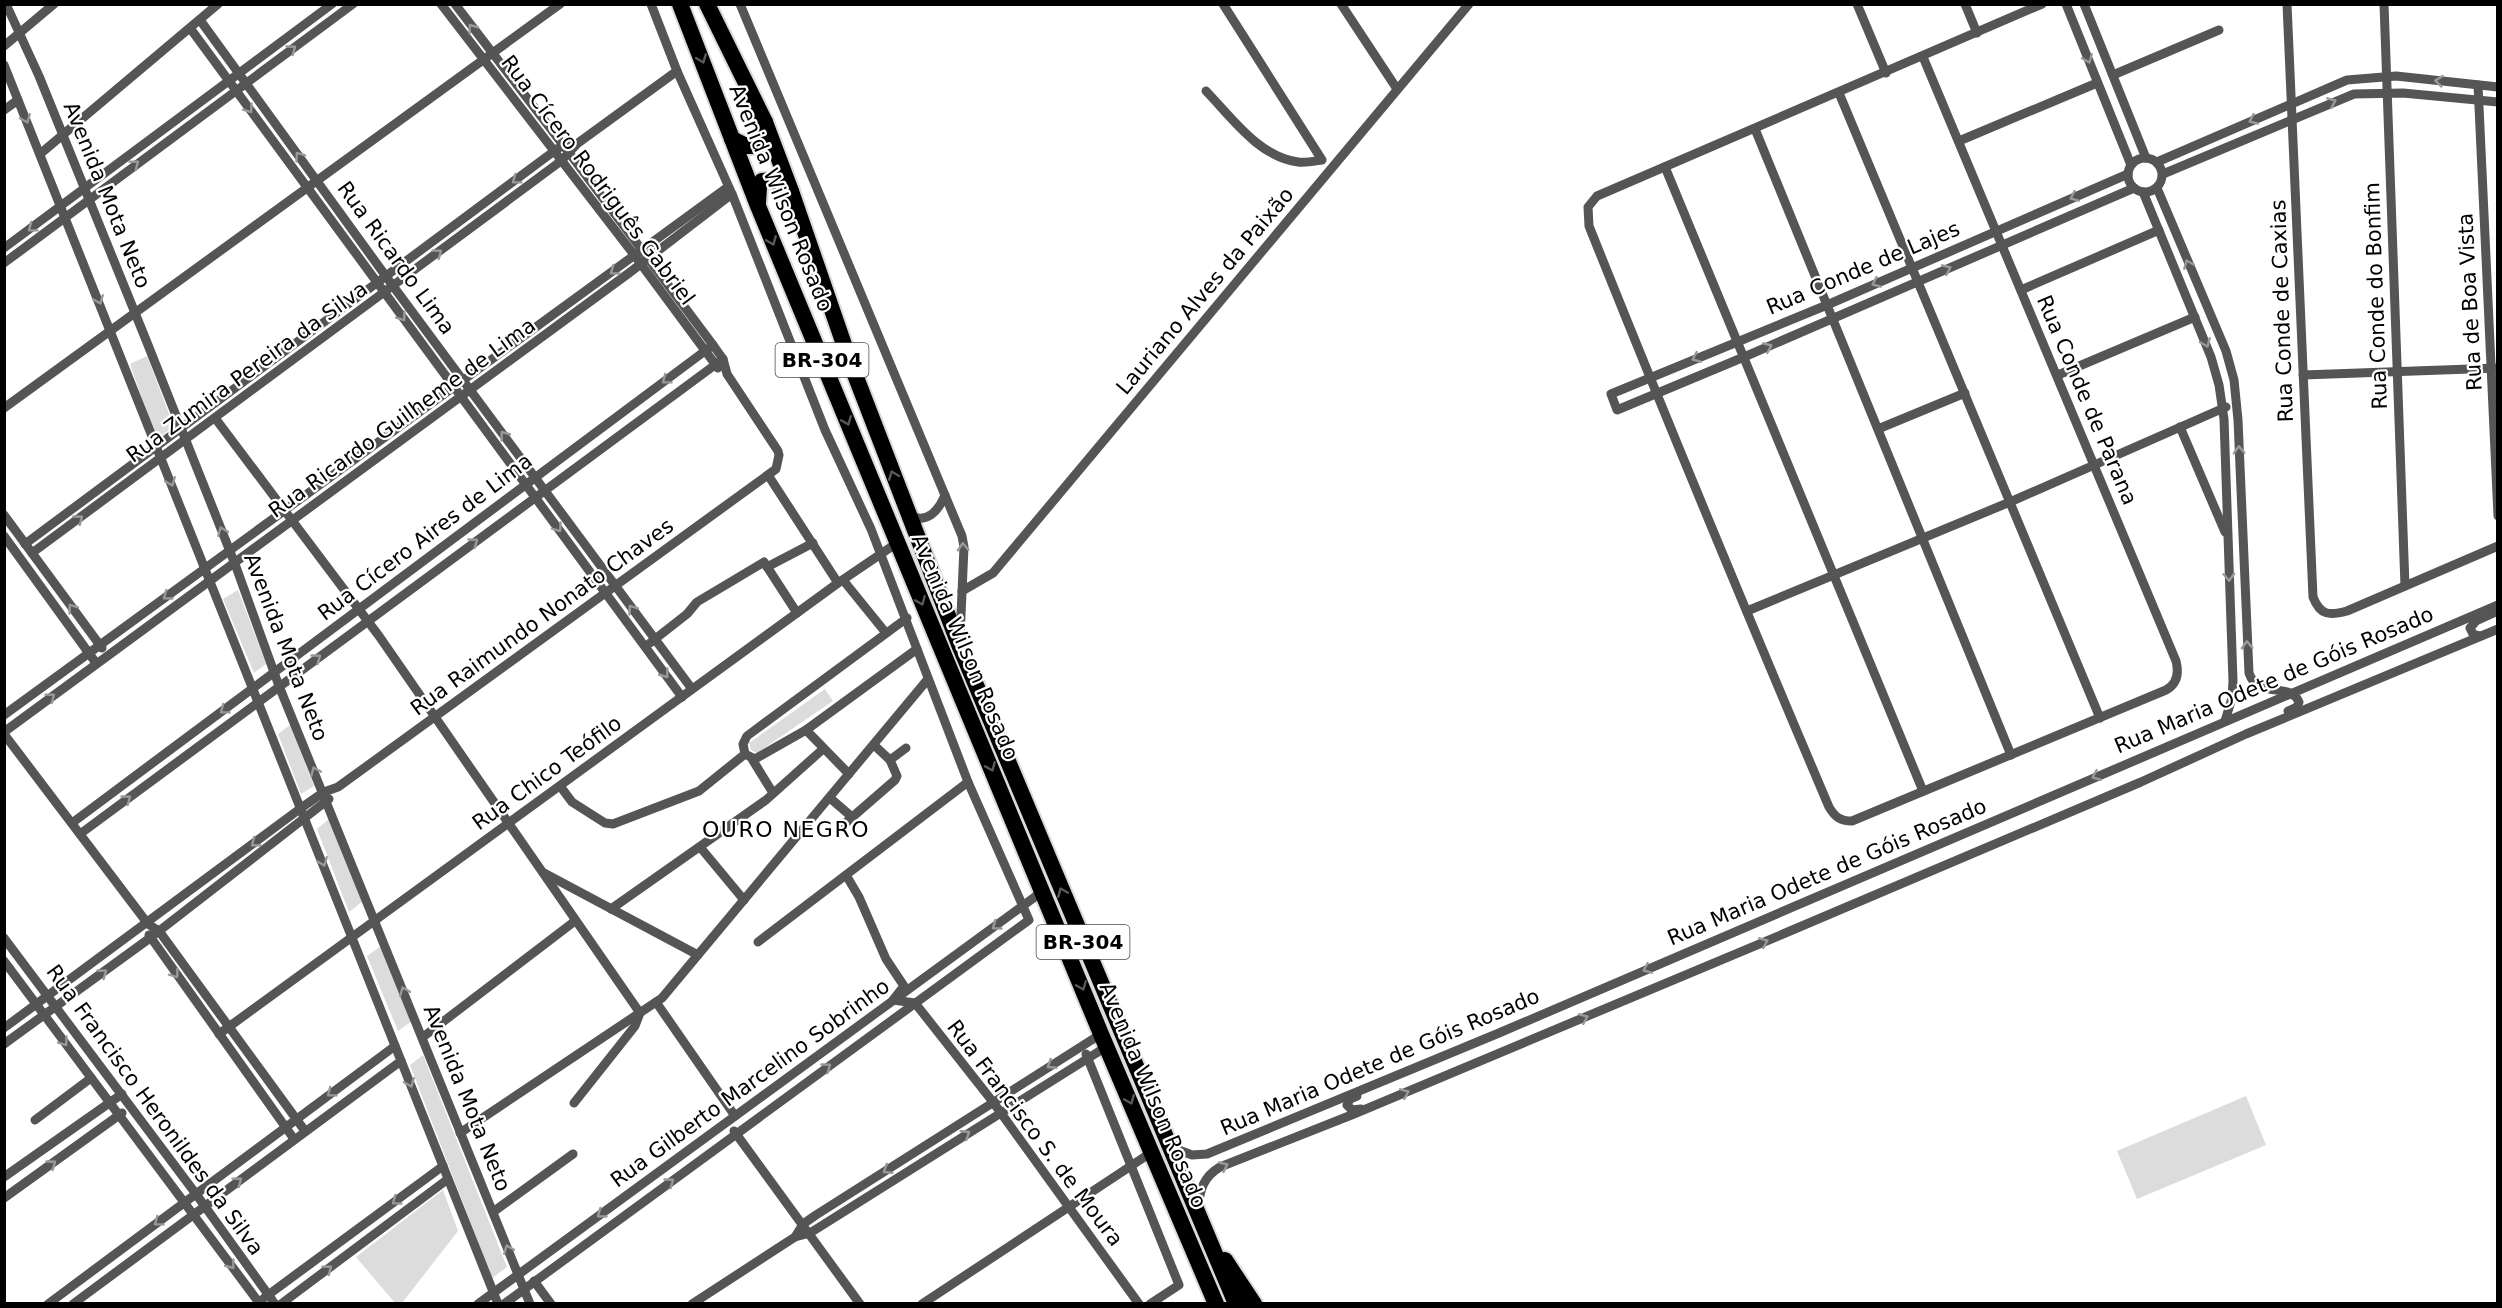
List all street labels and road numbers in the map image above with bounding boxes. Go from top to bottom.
street label: Rua Cícero Rodriguês Gabriel [496,50,700,310]
street label: Avenida Wilson Rosado [724,81,838,315]
street label: Avenida Mota Neto [59,98,155,292]
street label: Rua Ricardo Lima [332,177,460,339]
street label: Rua Conde do Bonfim [2360,182,2392,410]
street label: Lauriano Alves da Paixão [1111,183,1299,399]
street label: Rua Conde de Caxias [2266,199,2298,423]
street label: Rua de Boa Vista [2453,212,2487,392]
street label: Rua Conde de Lajes [1763,216,1963,320]
street label: Rua Zumira Pereira da Silva [122,277,372,467]
street label: Rua Conde de Parana [2032,292,2142,508]
street label: Rua Ricardo Guilheme de Lima [264,313,540,523]
road number: BR-304 [776,343,868,377]
street label: Rua Cícero Aires de Lima [313,449,537,625]
street label: Rua Raimundo Nonato Chaves [406,514,678,720]
street label: Avenida Wilson Rosado [907,531,1023,763]
street label: Avenida Mota Neto [239,550,333,744]
street label: Rua Maria Odete de Góis Rosado [2111,602,2437,758]
street label: Rua Chico Teófilo [468,711,626,835]
street label: Rua Maria Odete de Góis Rosado [1664,794,1990,950]
road number: BR-304 [1036,925,1130,959]
street label: Rua Francisco Heronildes da Silva [42,960,268,1260]
street label: Rua Gilberto Marcelino Sobrinho [606,974,894,1192]
street label: Avenida Wilson Rosado [1095,979,1211,1211]
street label: Rua Maria Odete de Góis Rosado [1217,984,1543,1140]
street label: Avenida Mota Neto [419,1001,515,1195]
street label: Rua Francisco S. de Moura [942,1015,1128,1251]

